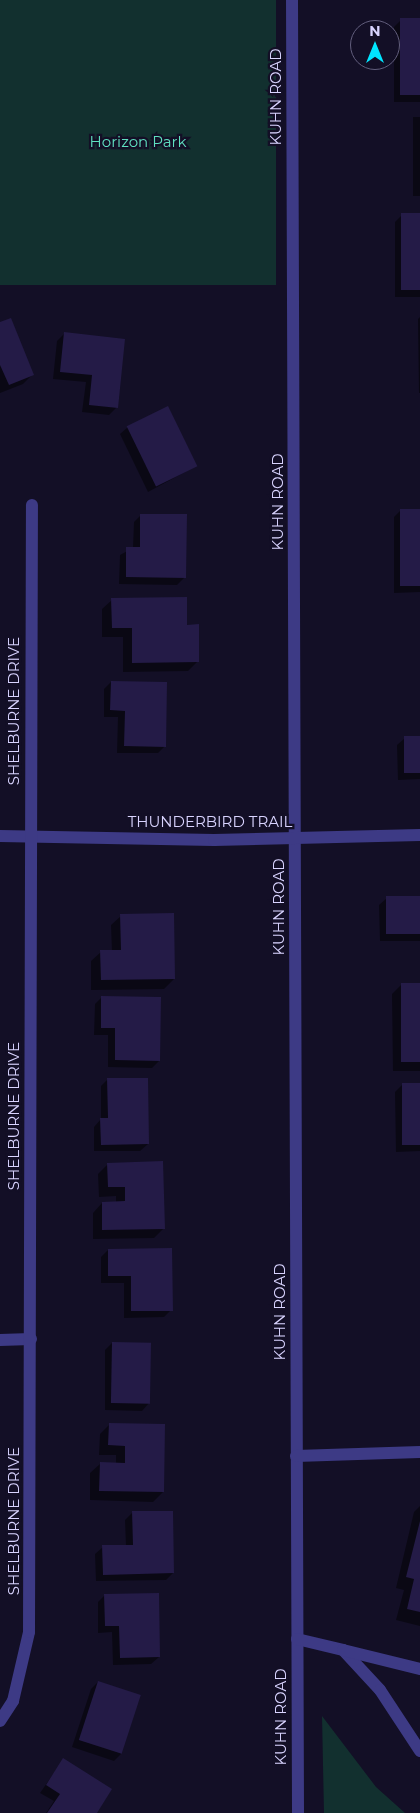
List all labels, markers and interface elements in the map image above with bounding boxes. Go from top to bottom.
north arrow [350,20,400,70]
text: N [369,22,381,40]
street label: KUHN ROAD [267,48,285,146]
park label: Horizon Park [90,133,186,151]
street label: KUHN ROAD [269,453,287,551]
street label: SHELBURNE DRIVE [5,637,23,785]
street label: THUNDERBIRD TRAIL [128,813,292,831]
street label: KUHN ROAD [270,858,288,956]
street label: SHELBURNE DRIVE [5,1042,23,1190]
street label: KUHN ROAD [271,1263,289,1361]
street label: SHELBURNE DRIVE [5,1447,23,1595]
street label: KUHN ROAD [272,1668,290,1766]

